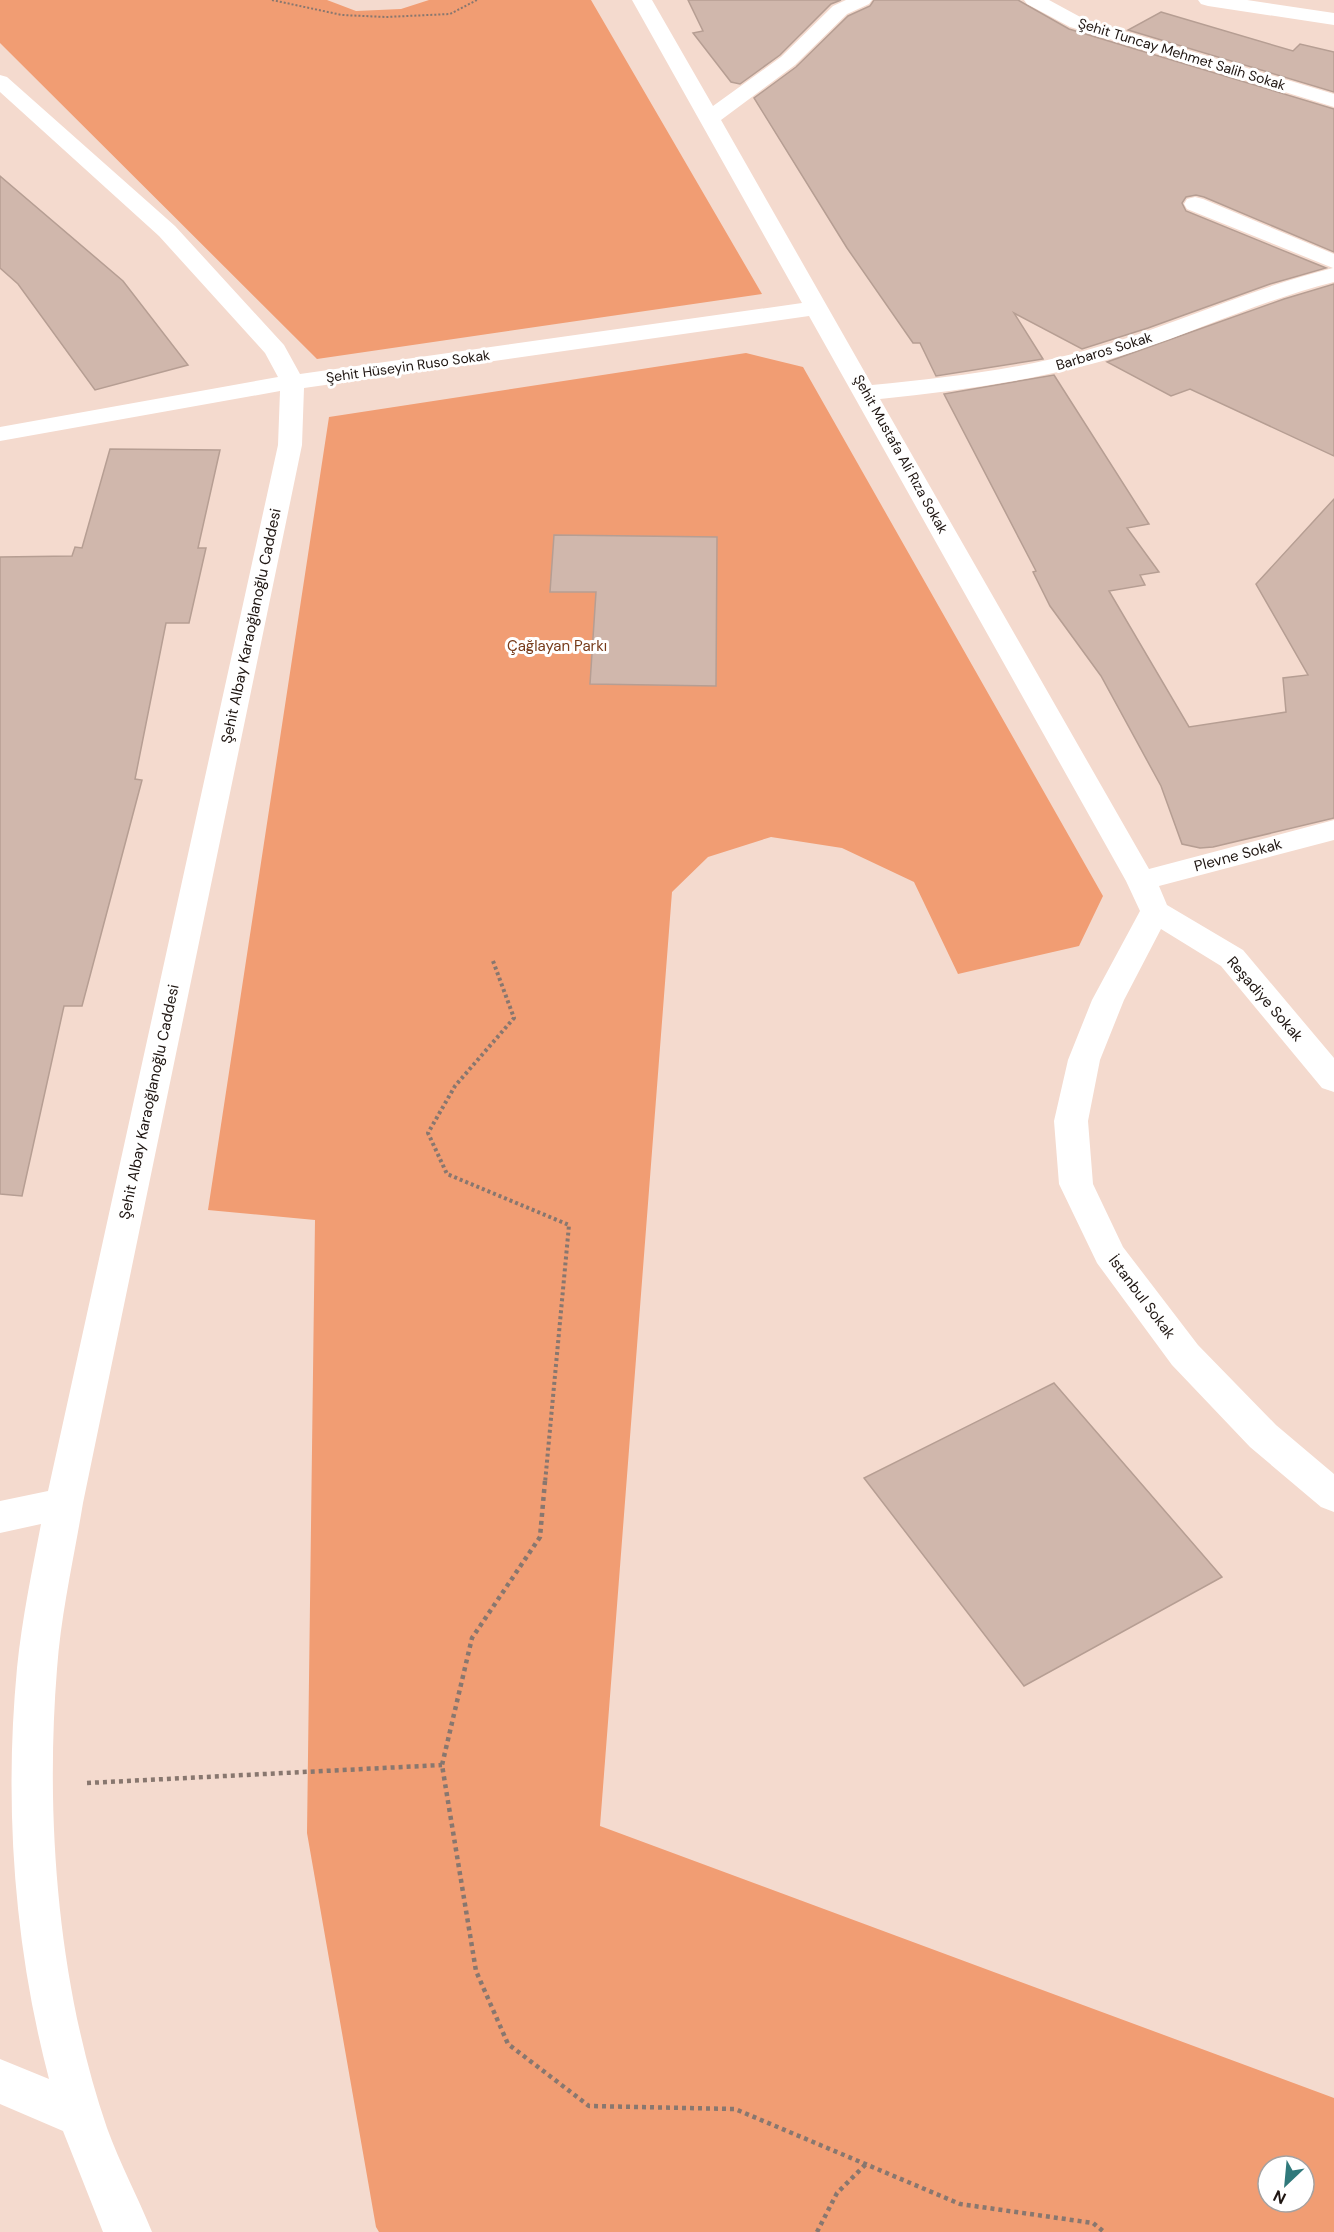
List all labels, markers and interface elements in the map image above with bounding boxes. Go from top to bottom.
street label: Şehit Tuncay Mehmet Salih Sokak [1076,14,1288,94]
street label: Barbaros Sokak [1054,328,1154,374]
street label: Şehit Hüseyin Ruso Sokak [325,346,491,386]
street label: Şehit Mustafa Ali Rıza Sokak [850,371,952,537]
street label: Şehit Albay Karaoğlanoğlu Caddesi [216,507,286,745]
park label: Çağlayan Parkı [507,636,607,656]
street label: Plevne Sokak [1192,834,1285,876]
street label: Reşadiye Sokak [1222,952,1308,1046]
street label: Şehit Albay Karaoğlanoğlu Caddesi [114,983,184,1221]
street label: İstanbul Sokak [1104,1251,1180,1343]
north arrow [1256,2154,1316,2214]
text: N [1270,2185,1289,2209]

